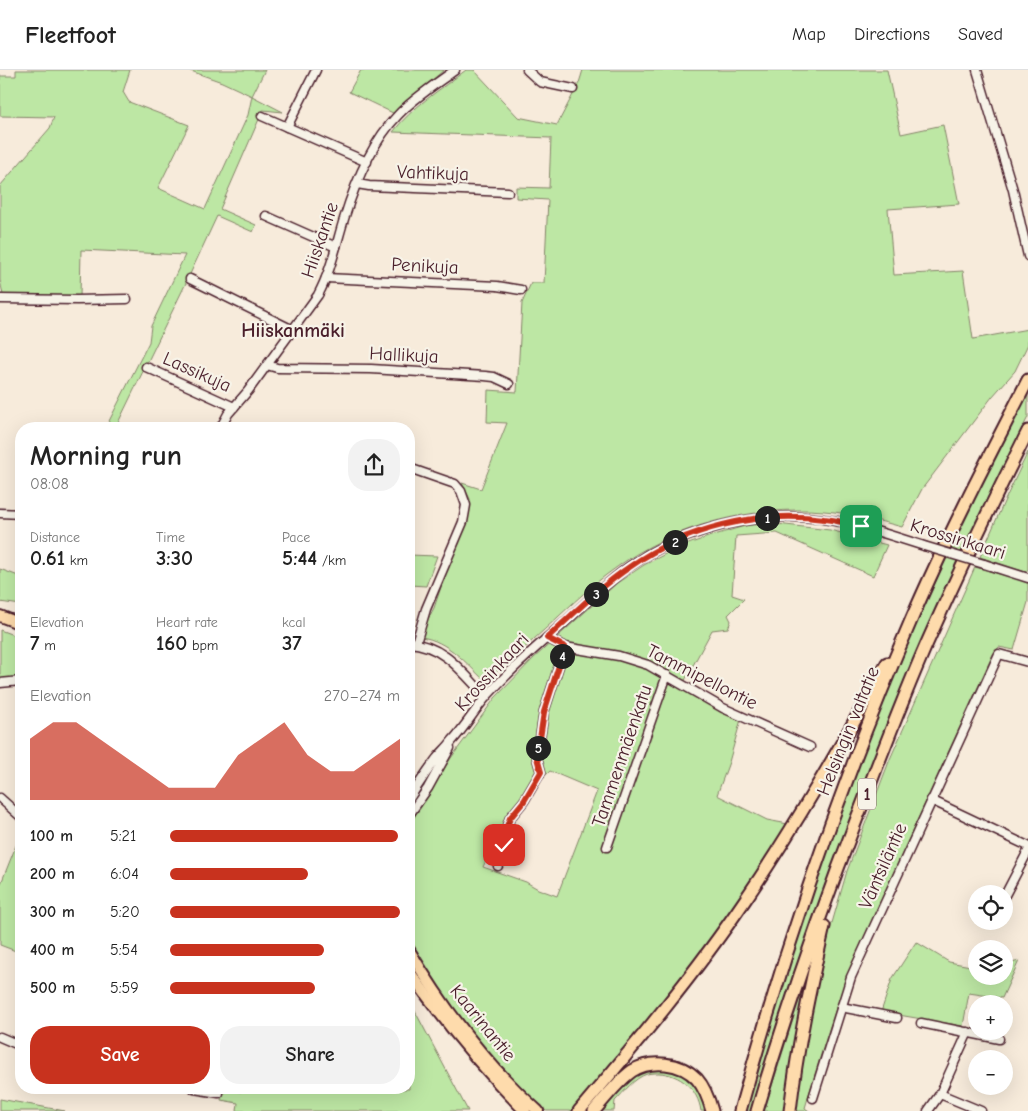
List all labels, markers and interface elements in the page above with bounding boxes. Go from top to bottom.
text: Fleetfoot [25,21,116,49]
text: Map [792,24,826,45]
text: Directions [854,24,930,45]
text: Saved [958,24,1003,45]
street label: Vahtikuja [397,161,469,185]
street label: Hiiskantie [297,199,343,281]
street label: Penikuja [391,253,459,279]
district label: Hiiskanmäki [241,319,345,342]
street label: Hallikuja [369,342,439,368]
street label: Lassikuja [160,347,234,397]
button: share [348,439,400,491]
text: Morning run [30,440,182,472]
text: 08:08 [30,475,69,493]
pin [840,505,882,547]
pin: 1 [754,506,780,530]
text: 1 [765,510,770,527]
icon: arrive [847,512,875,540]
street label: Krossinkaari [908,514,1008,564]
text: Distance [30,529,80,546]
text: Time [156,529,185,546]
text: Pace [282,529,310,546]
pin: 2 [662,530,688,554]
text: 2 [672,534,679,551]
text: 0.61 [30,546,65,570]
text: 3:30 [156,546,193,570]
text: 5:44 [282,546,317,570]
text: km [65,552,88,569]
text: /km [317,552,346,569]
pin: 3 [584,582,608,606]
text: 3 [593,586,600,603]
text: Elevation [30,614,84,631]
text: Heart rate [156,614,218,631]
text: kcal [282,614,306,631]
street label: Krossinkaari [450,628,534,716]
text: 7 [30,631,39,655]
text: 160 [156,631,187,655]
text: 37 [282,631,302,655]
text: m [39,637,56,654]
text: bpm [187,637,218,654]
street label: Tammipellontie [643,640,761,714]
pin: 4 [550,644,574,668]
text: 4 [559,648,566,665]
street label: Helsingin valtatie [812,663,884,799]
street label: Tammenmäenkatu [587,682,657,830]
text: Elevation [30,687,91,705]
text: 270–274 m [324,687,400,705]
pin: 5 [526,736,550,760]
text: 5 [535,740,542,757]
road number: 1 [858,779,876,810]
street label: Väntsiläntie [854,820,912,912]
pin [483,824,525,866]
text: 100 m [30,827,73,845]
text: 5:21 [110,827,136,845]
icon: check [490,831,518,859]
text: 200 m [30,865,75,883]
text: 6:04 [110,865,139,883]
map controls [968,885,1013,1095]
button: locate [968,885,1013,930]
text: 300 m [30,903,75,921]
text: 5:20 [110,903,140,921]
button: layers [968,940,1013,985]
text: 400 m [30,941,74,959]
text: 5:54 [110,941,138,959]
text: 500 m [30,979,75,997]
text: 5:59 [110,979,139,997]
street label: Kaarinantie [445,980,521,1066]
button: + [968,995,1013,1040]
button: Save [30,1026,210,1084]
button: Share [220,1026,400,1084]
button: − [968,1050,1013,1095]

